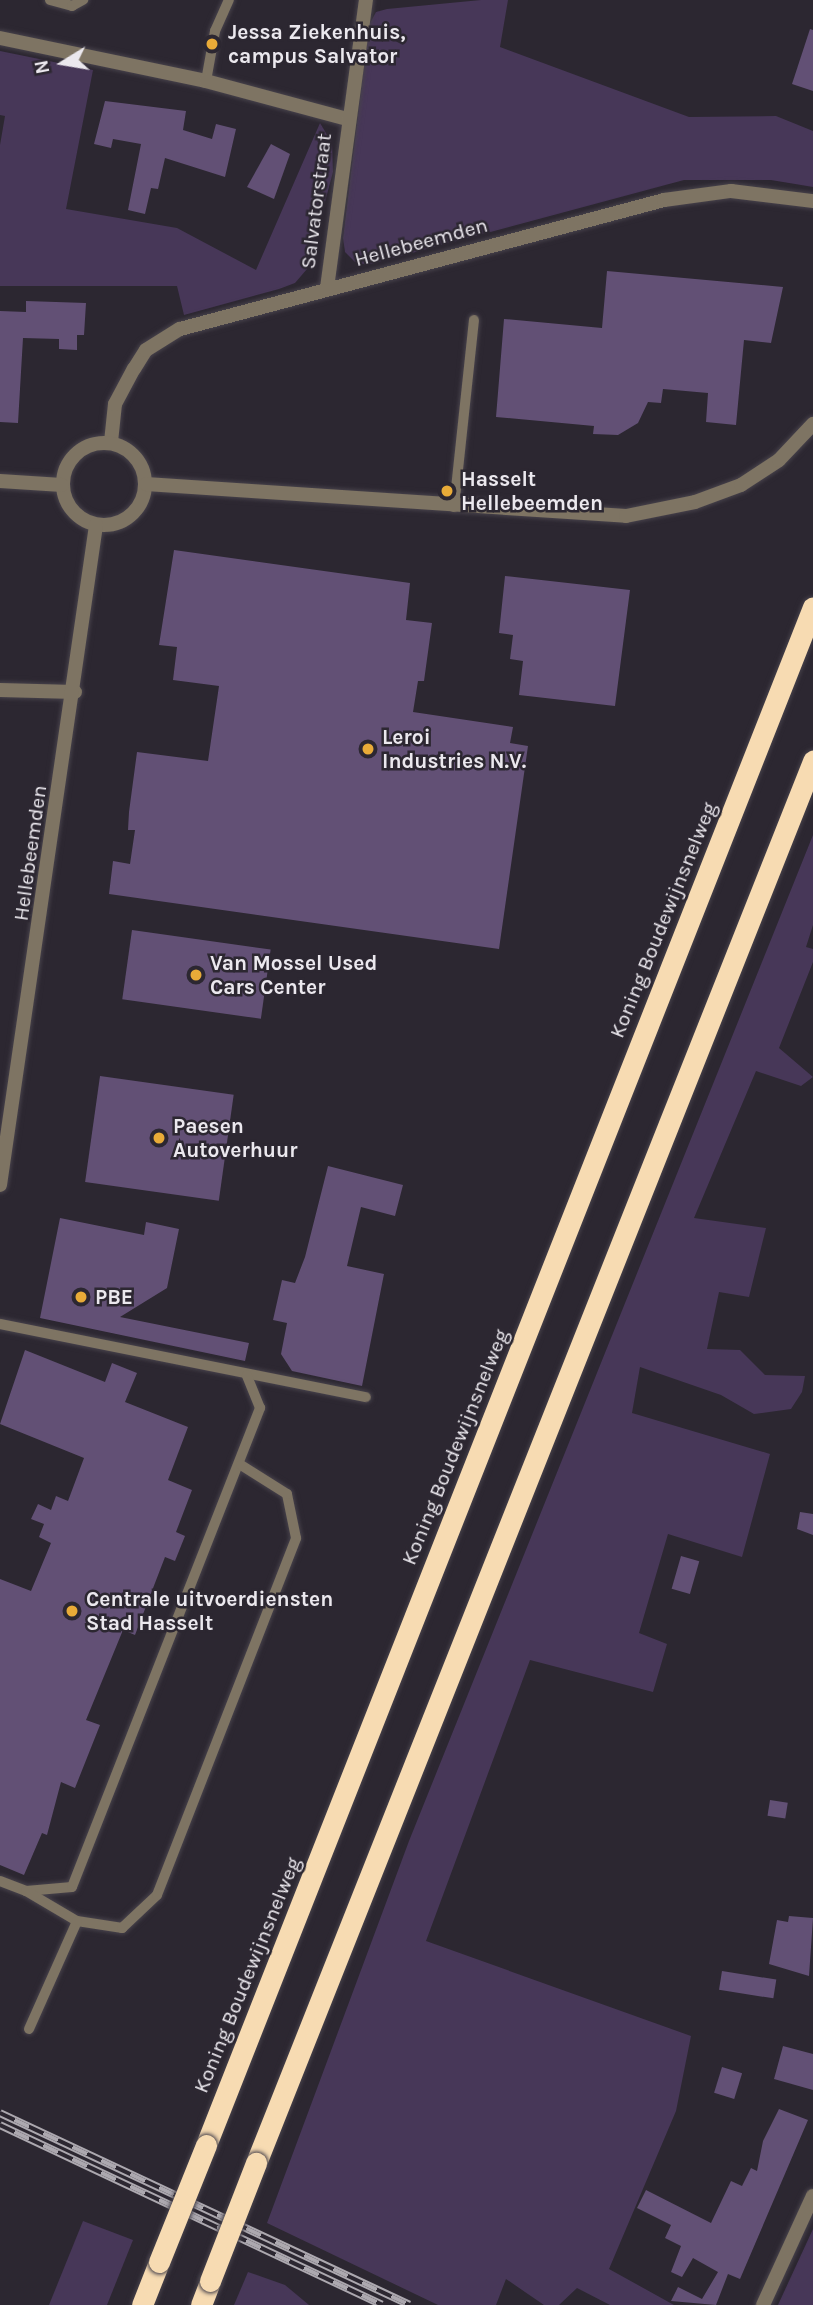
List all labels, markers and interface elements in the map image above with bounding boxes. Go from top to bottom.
place label: Jessa Ziekenhuis, campus Salvator [228,19,406,69]
north arrow [28,28,98,98]
marker: Jessa Ziekenhuis, campus Salvator [202,34,222,54]
text: N [30,58,54,76]
street label: Salvatorstraat [295,132,337,270]
street label: Hellebeemden [352,212,490,272]
place label: Hasselt Hellebeemden [461,466,603,516]
marker: Hasselt Hellebeemden [439,483,455,499]
place label: Leroi Industries N.V. [382,724,526,774]
marker: Leroi Industries N.V. [360,741,376,757]
street label: Hellebeemden [8,783,52,923]
street label: Koning Boudewijnsnelweg [604,798,722,1042]
place label: Van Mossel Used Cars Center [210,950,377,1000]
marker: Van Mossel Used Cars Center [188,967,204,983]
place label: Paesen Autoverhuur [173,1113,297,1163]
marker: Paesen Autoverhuur [151,1130,167,1146]
place label: PBE [95,1284,133,1310]
marker: PBE [73,1289,89,1305]
street label: Koning Boudewijnsnelweg [396,1325,514,1569]
place label: Centrale uitvoerdiensten Stad Hasselt [86,1586,333,1636]
marker: Centrale uitvoerdiensten Stad Hasselt [64,1603,80,1619]
street label: Koning Boudewijnsnelweg [188,1853,306,2097]

